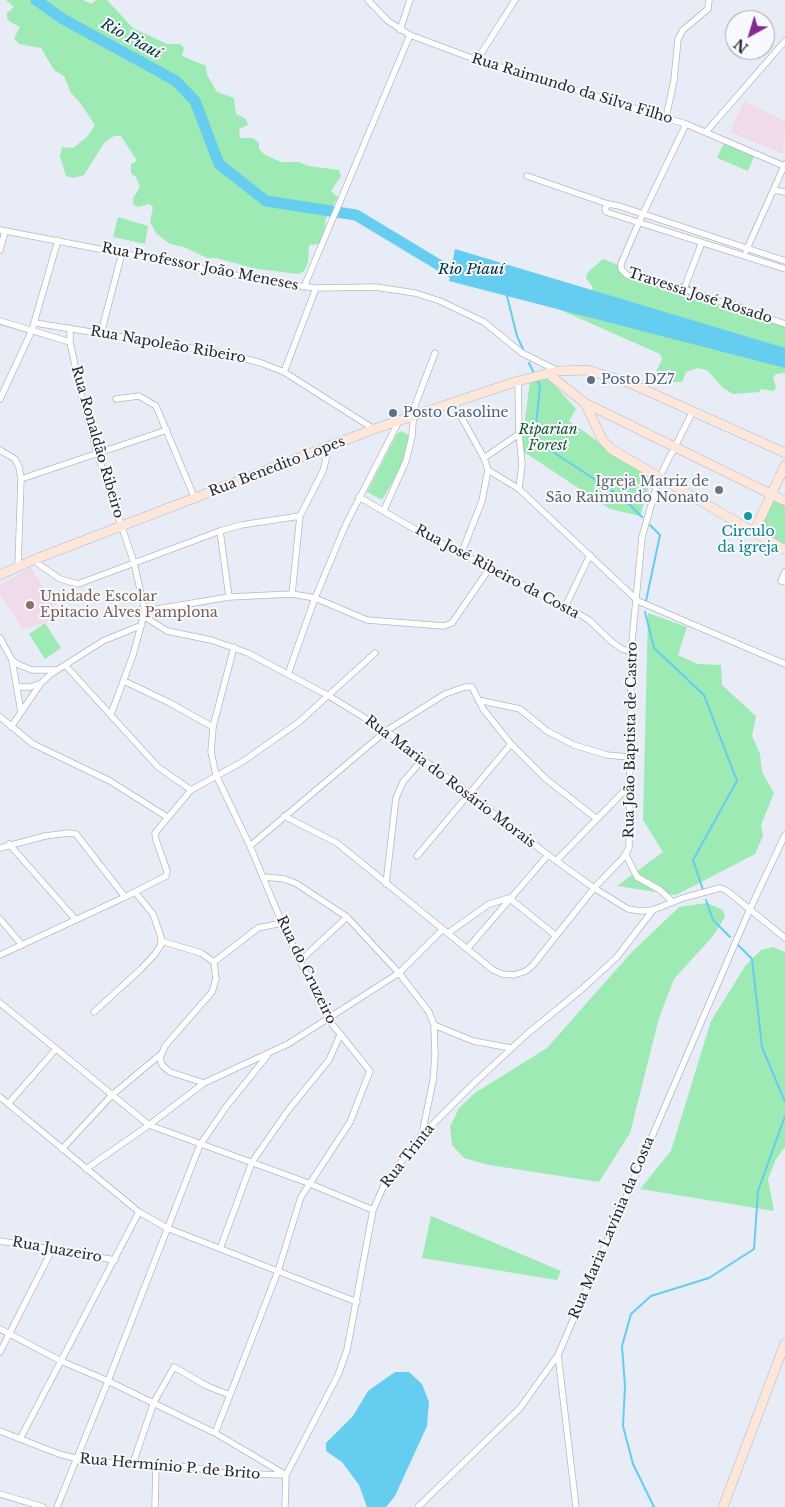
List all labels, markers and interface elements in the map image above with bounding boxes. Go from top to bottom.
north arrow [725,10,775,60]
water label: Rio Piauí [98,15,164,63]
text: N [730,35,752,57]
street label: Rua Raimundo da Silva Filho [469,50,675,128]
street label: Rua Professor João Meneses [100,240,300,294]
water label: Rio Piauí [438,261,504,279]
street label: Travessa José Rosado [626,265,774,327]
street label: Rua Napoleão Ribeiro [89,323,247,367]
street label: Rua Ronaldão Ribeiro [67,364,127,520]
place label: Posto DZ7 [601,372,674,388]
marker: Posto DZ7 [585,374,597,386]
place label: Posto Gasoline [403,405,509,421]
marker: Posto Gasoline [387,407,399,419]
park label: Riparian Forest [518,422,578,454]
street label: Rua Benedito Lopes [207,433,347,501]
place label: Igreja Matriz de São Raimundo Nonato [546,474,709,507]
marker: Igreja Matriz de São Raimundo Nonato [713,484,725,496]
marker: Circulo da igreja [742,510,754,522]
street label: Rua José Ribeiro da Costa [412,522,582,622]
place label: Circulo da igreja [718,524,778,556]
place label: Unidade Escolar Epitacio Alves Pamplona [40,589,218,622]
marker: Unidade Escolar Epitacio Alves Pamplona [24,599,36,611]
street label: Rua João Baptista de Castro [621,642,641,838]
street label: Rua Maria do Rosário Morais [361,712,539,852]
street label: Rua do Cruzeiro [273,913,339,1027]
street label: Rua Trinta [378,1121,438,1191]
street label: Rua Maria Lavínia da Costa [566,1134,658,1322]
street label: Rua Juazeiro [11,1234,103,1266]
street label: Rua Hermínio P. de Brito [79,1451,261,1483]

